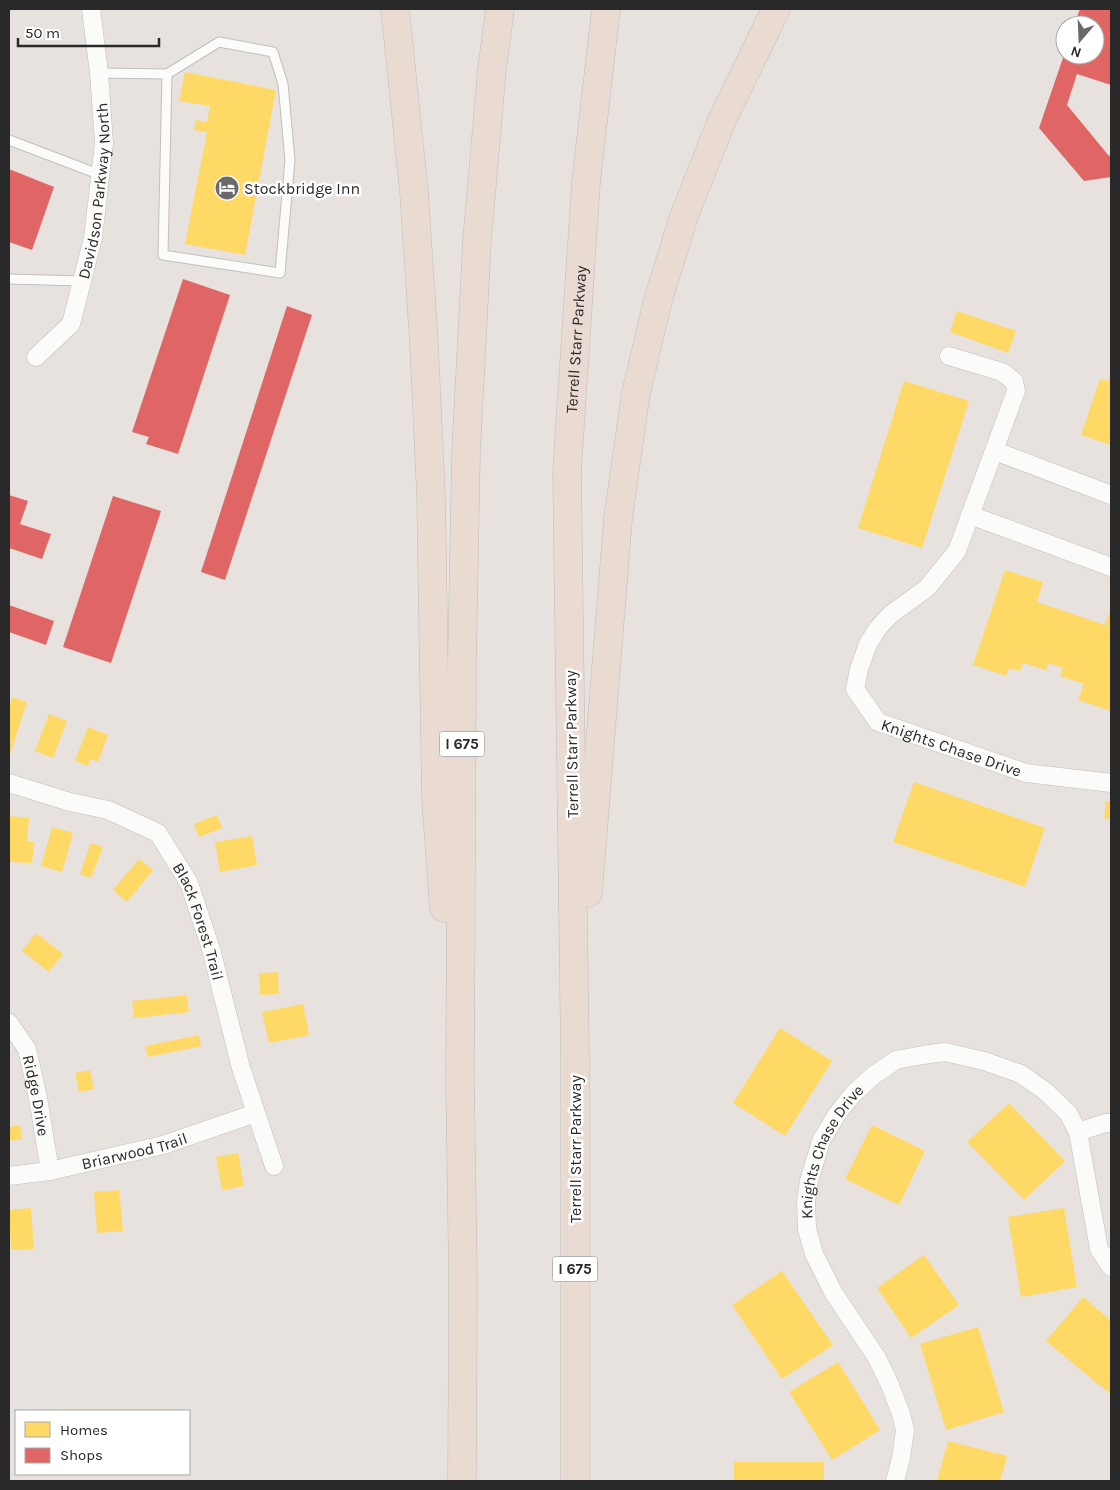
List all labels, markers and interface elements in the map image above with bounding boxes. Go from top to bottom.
scale bar [18,15,159,47]
north arrow [1055,15,1105,65]
text: 50 m [25,24,60,42]
text: N [1068,42,1083,61]
street label: Davidson Parkway North [74,102,114,281]
hotel icon: Stockbridge Inn [214,175,240,201]
place label: Stockbridge Inn [244,179,360,198]
street label: Terrell Starr Parkway [562,264,591,414]
street label: Terrell Starr Parkway [561,669,582,818]
street label: Knights Chase Drive [879,715,1024,781]
road number: I 675 [440,732,484,756]
street label: Black Forest Trail [169,859,228,982]
street label: Ridge Drive [19,1053,53,1138]
street label: Terrell Starr Parkway [566,1075,585,1223]
street label: Knights Chase Drive [797,1080,867,1219]
street label: Briarwood Trail [80,1128,190,1173]
road number: I 675 [552,1256,598,1282]
legend [15,1410,190,1475]
text: Homes [60,1421,108,1439]
text: Shops [60,1446,103,1464]

